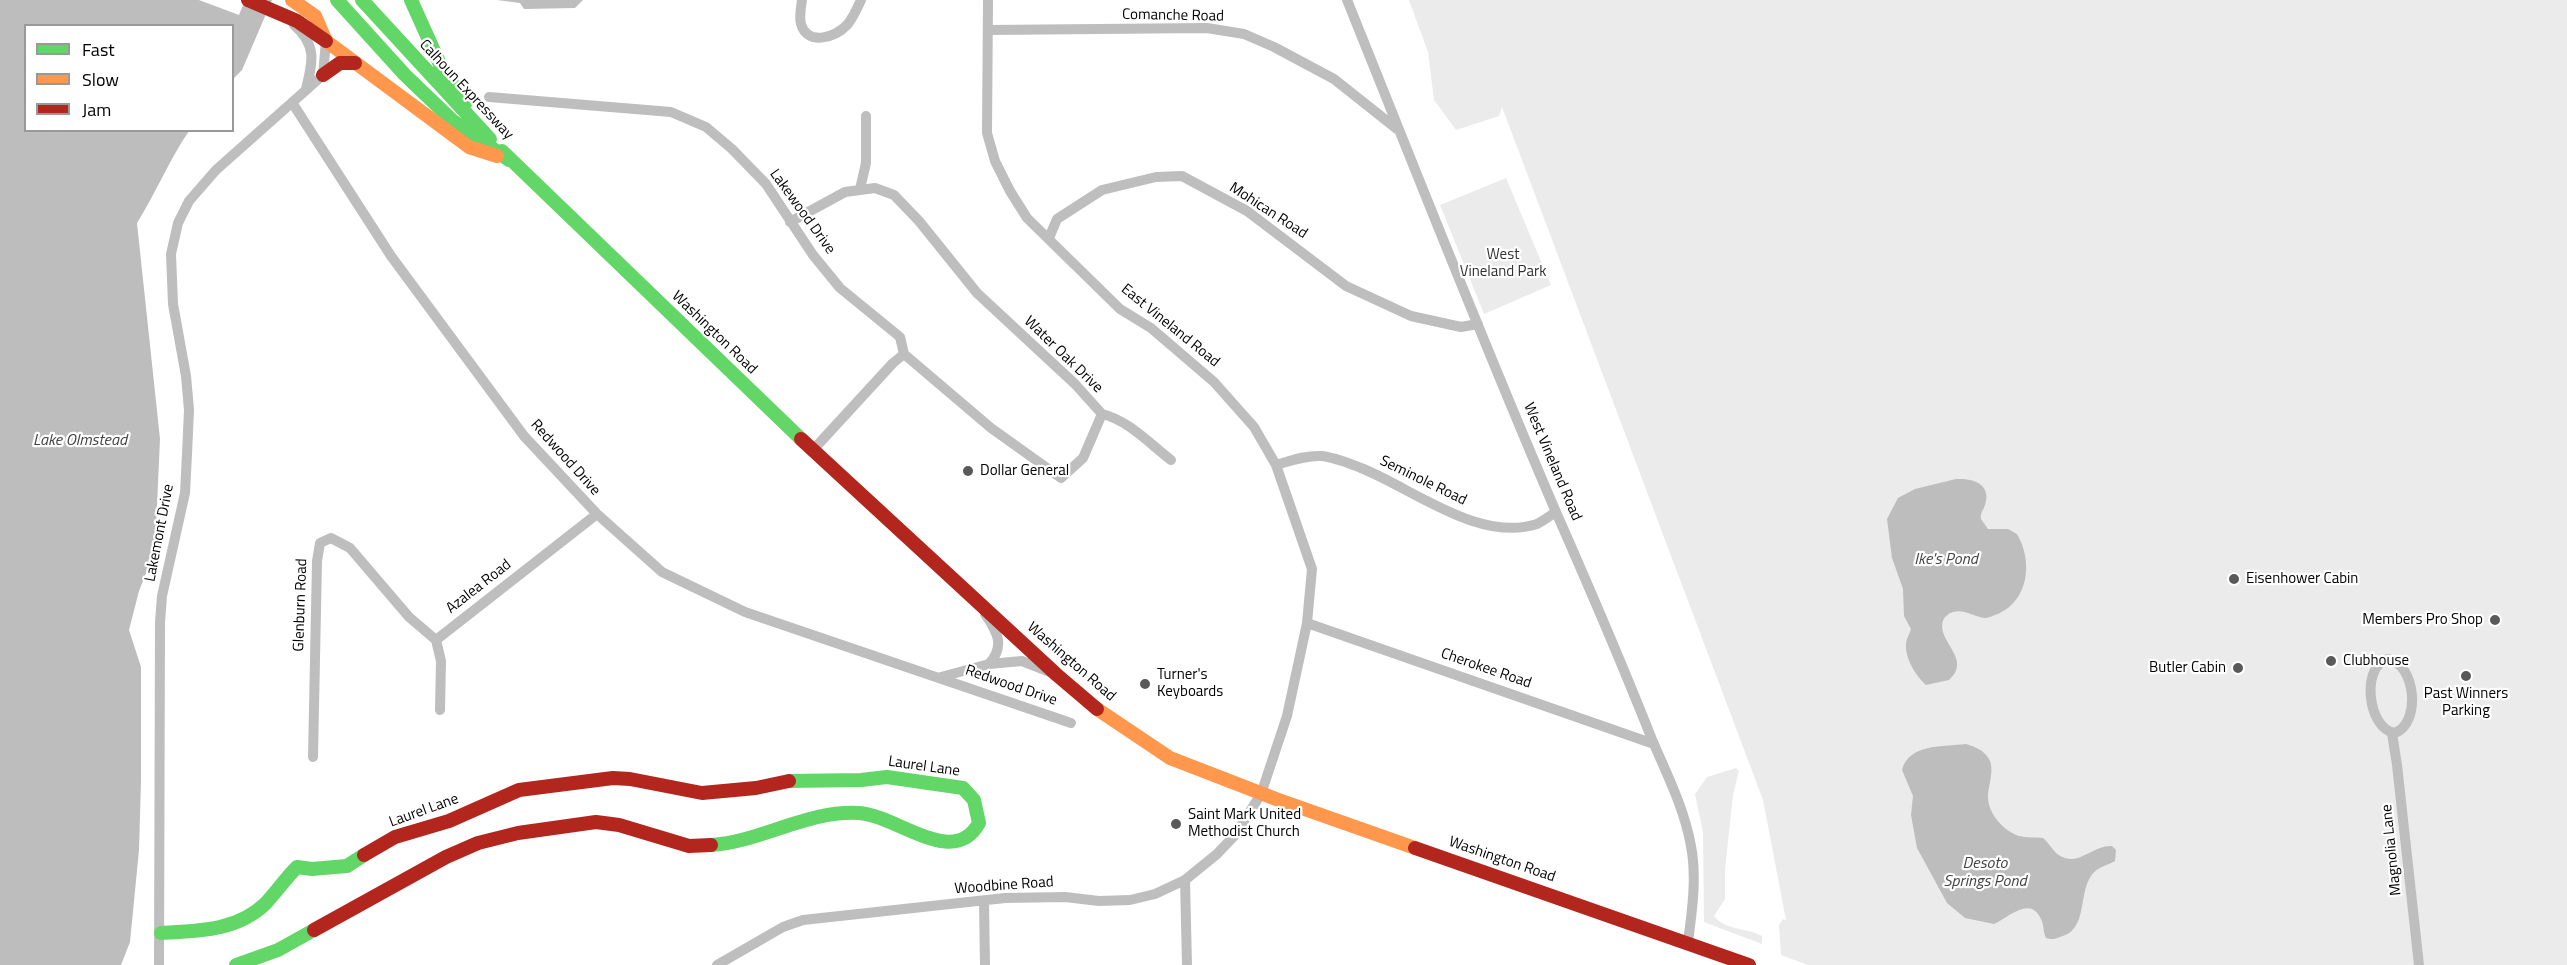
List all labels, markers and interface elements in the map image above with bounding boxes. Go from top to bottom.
street label: Comanche Road [1122,6,1224,26]
legend [24,24,234,132]
text: Fast [82,36,115,63]
street label: Calhoun Expressway [415,36,517,144]
text: Slow [82,66,119,93]
text: Jam [82,96,111,123]
street label: Lakewood Drive [765,166,839,258]
street label: Mohican Road [1225,179,1311,243]
park label: West Vineland Park [1460,246,1546,281]
street label: East Vineland Road [1117,281,1223,371]
street label: Washington Road [668,288,760,378]
street label: Water Oak Drive [1020,313,1106,397]
street label: West Vineland Road [1519,400,1585,524]
street label: Redwood Drive [526,416,604,500]
water label: Lake Olmstead [33,431,127,451]
street label: Seminole Road [1377,452,1469,510]
place label: Dollar General [980,462,1069,480]
marker: Dollar General [961,464,975,478]
street label: Lakemont Drive [142,483,178,583]
water label: Ike's Pond [1914,550,1978,570]
street label: Azalea Road [443,556,515,618]
street label: Glenburn Road [290,558,312,652]
place label: Eisenhower Cabin [2246,570,2358,588]
marker: Eisenhower Cabin [2227,572,2241,586]
place label: Members Pro Shop [2362,611,2483,629]
marker: Members Pro Shop [2488,613,2502,627]
street label: Washington Road [1023,619,1119,705]
street label: Cherokee Road [1438,645,1534,693]
place label: Clubhouse [2343,652,2409,670]
marker: Clubhouse [2324,654,2338,668]
place label: Butler Cabin [2149,659,2226,677]
marker: Butler Cabin [2231,661,2245,675]
street label: Redwood Drive [963,662,1059,710]
place label: Turner's Keyboards [1157,666,1223,701]
marker: Past Winners Parking [2459,669,2473,683]
marker: Turner's Keyboards [1138,677,1152,691]
place label: Past Winners Parking [2424,685,2508,720]
street label: Laurel Lane [887,753,961,781]
street label: Laurel Lane [387,790,461,832]
street label: Magnolia Lane [2378,803,2406,897]
place label: Saint Mark United Methodist Church [1188,806,1301,841]
marker: Saint Mark United Methodist Church [1169,817,1183,831]
street label: Washington Road [1446,833,1558,887]
water label: Desoto Springs Pond [1944,854,2026,892]
street label: Woodbine Road [954,874,1054,898]

